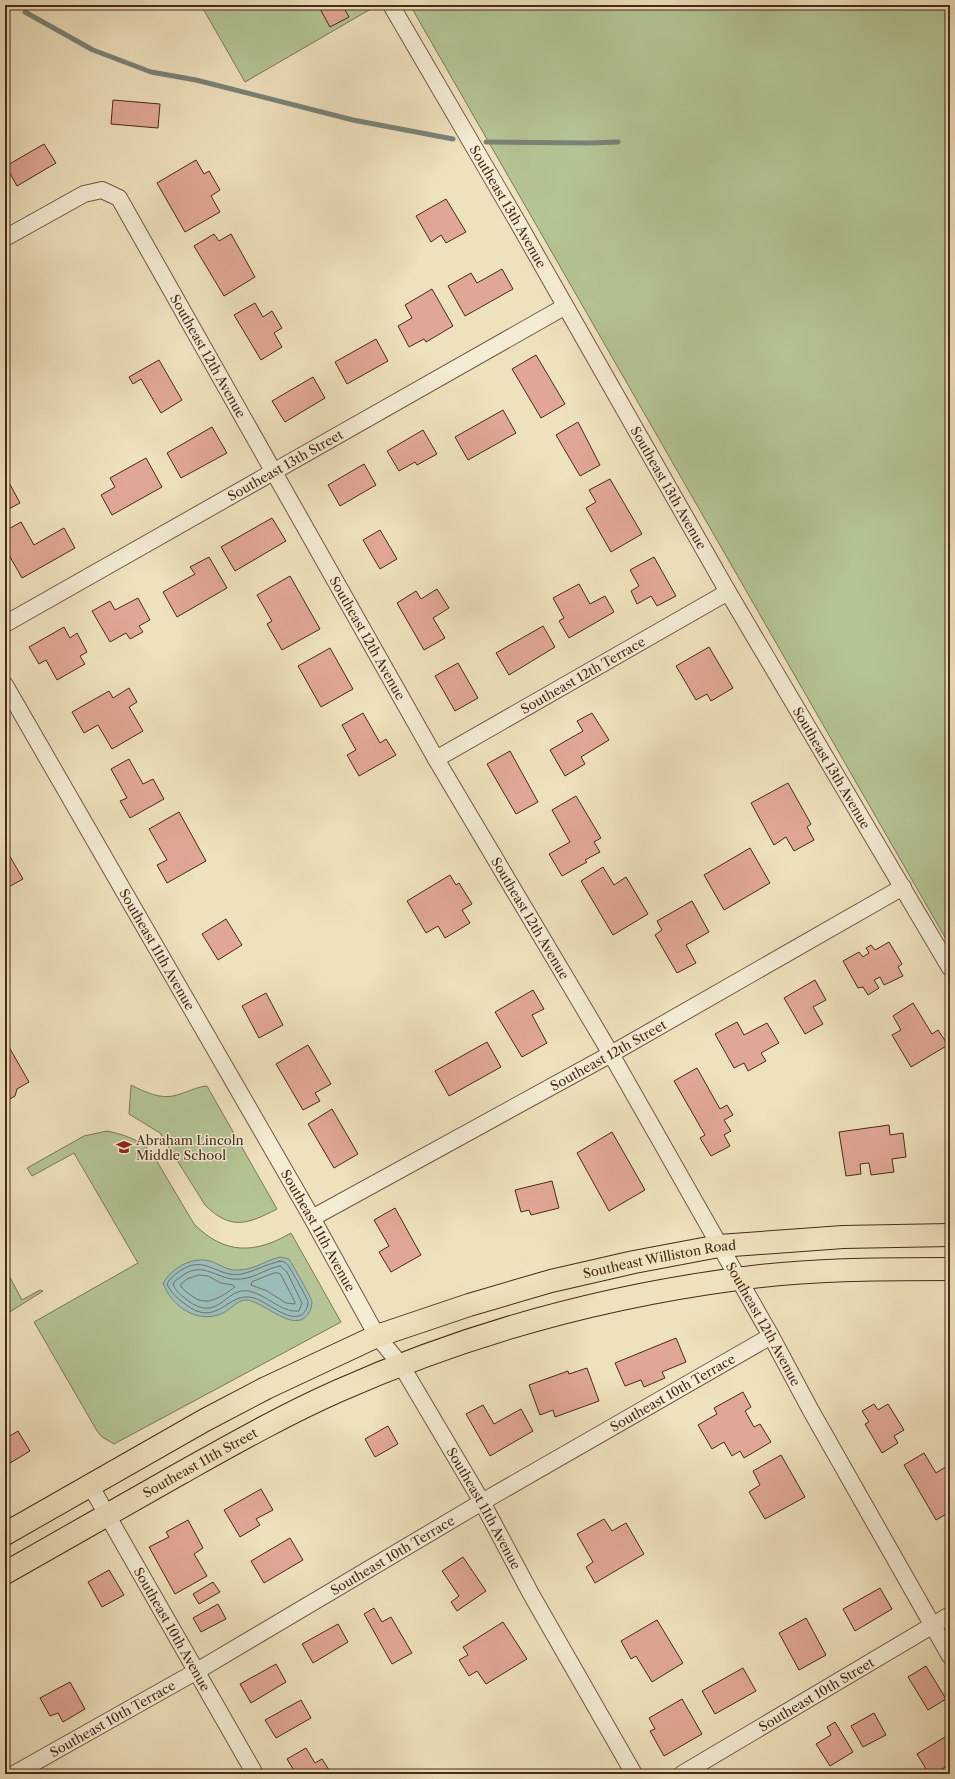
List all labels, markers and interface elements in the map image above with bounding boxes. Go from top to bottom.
street label: Southeast 13th Avenue [466,142,550,271]
street label: Southeast 12th Avenue [167,291,249,420]
street label: Southeast 13th Avenue [627,423,710,552]
street label: Southeast 13th Street [225,426,346,504]
street label: Southeast 12th Avenue [326,573,409,703]
street label: Southeast 12th Terrace [518,633,648,717]
street label: Southeast 13th Avenue [790,704,874,832]
street label: Southeast 12th Avenue [488,854,573,982]
street label: Southeast 11th Avenue [116,886,198,1013]
street label: Southeast 12th Street [547,1016,669,1094]
place label: Abraham Lincoln Middle School [135,1132,244,1163]
school or university icon: Abraham Lincoln Middle School [115,1138,133,1156]
street label: Southeast 11th Avenue [278,1167,359,1294]
street label: Southeast Williston Road [581,1237,737,1281]
street label: Southeast 12th Avenue [723,1259,804,1389]
street label: Southeast 10th Terrace [607,1350,738,1435]
street label: Southeast 11th Street [140,1424,260,1501]
street label: Southeast 11th Avenue [443,1444,524,1572]
street label: Southeast 10th Terrace [327,1512,457,1598]
street label: Southeast 10th Avenue [131,1564,214,1694]
street label: Southeast 10th Street [756,1654,877,1735]
street label: Southeast 10th Terrace [47,1677,178,1760]

